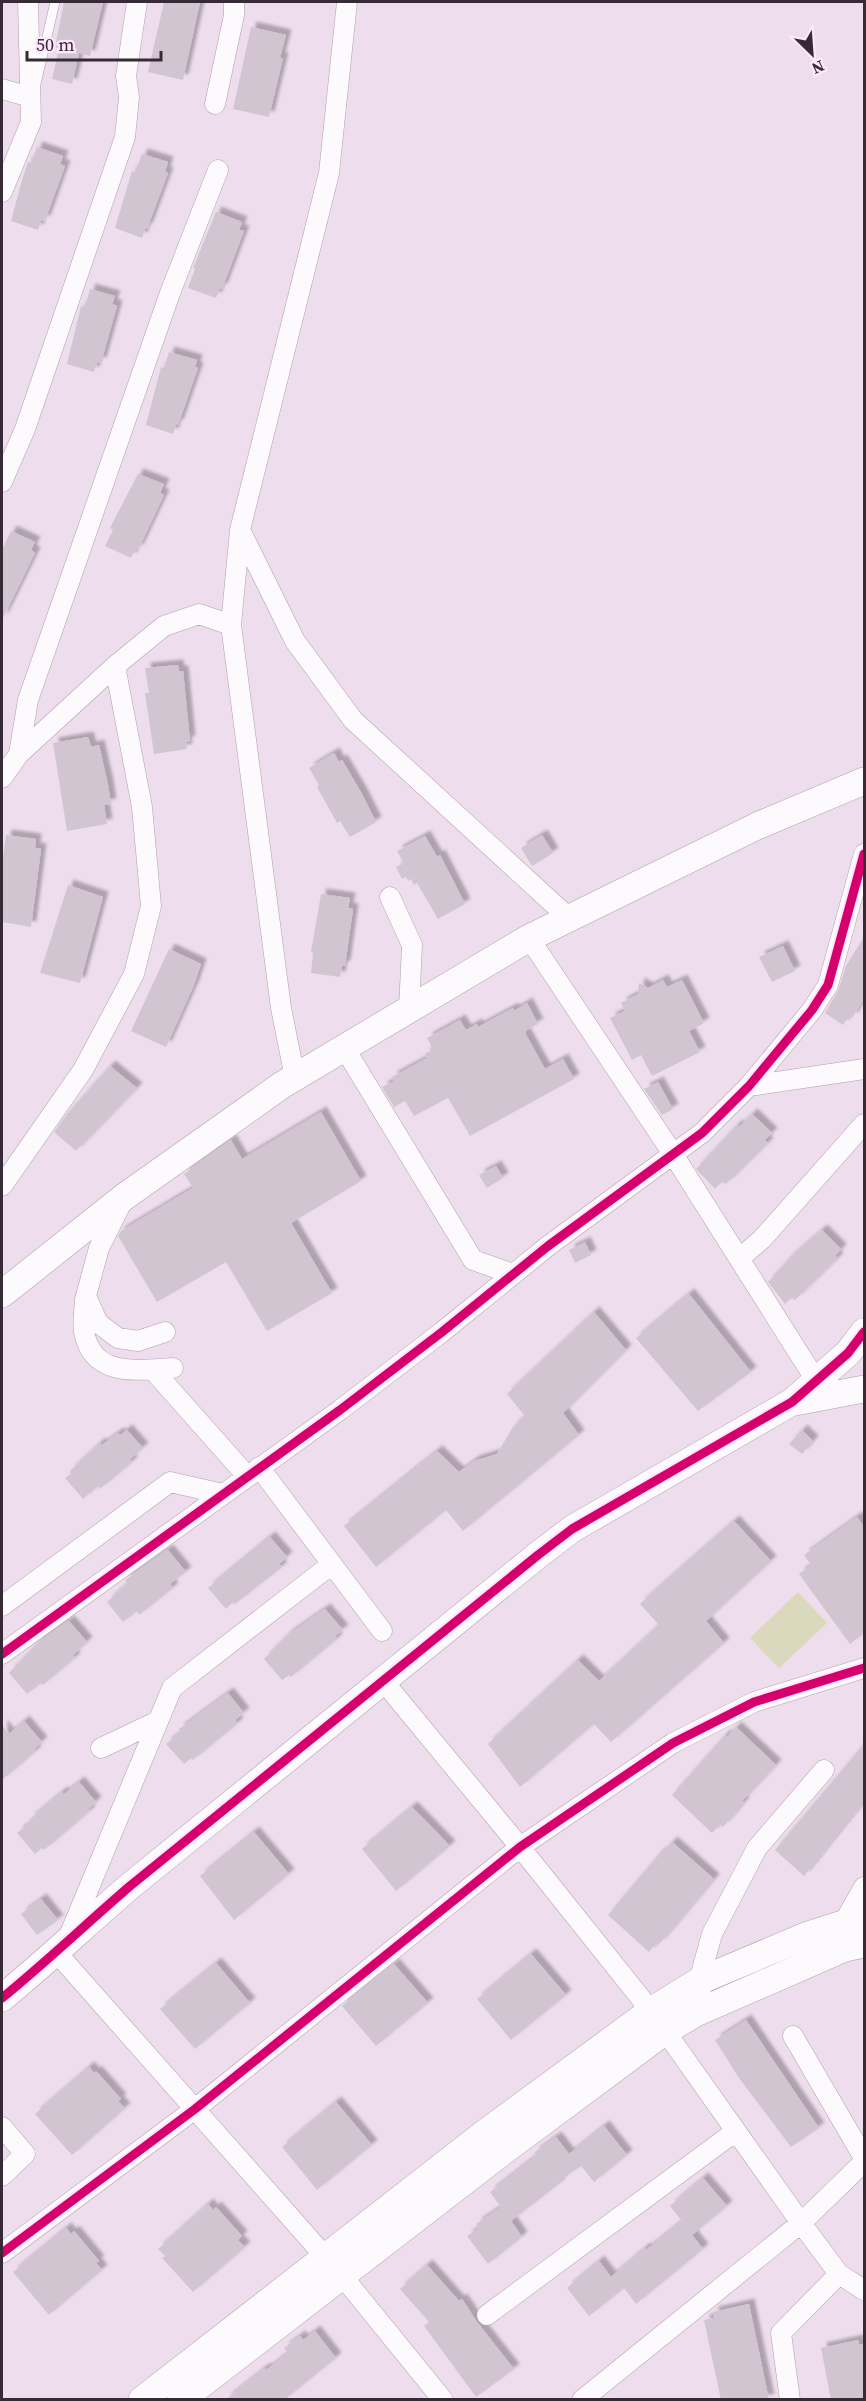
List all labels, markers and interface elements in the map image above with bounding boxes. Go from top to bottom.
scale bar [27,24,160,62]
north arrow [782,24,842,84]
text: 50 m [36,32,74,57]
text: N [808,55,828,80]

